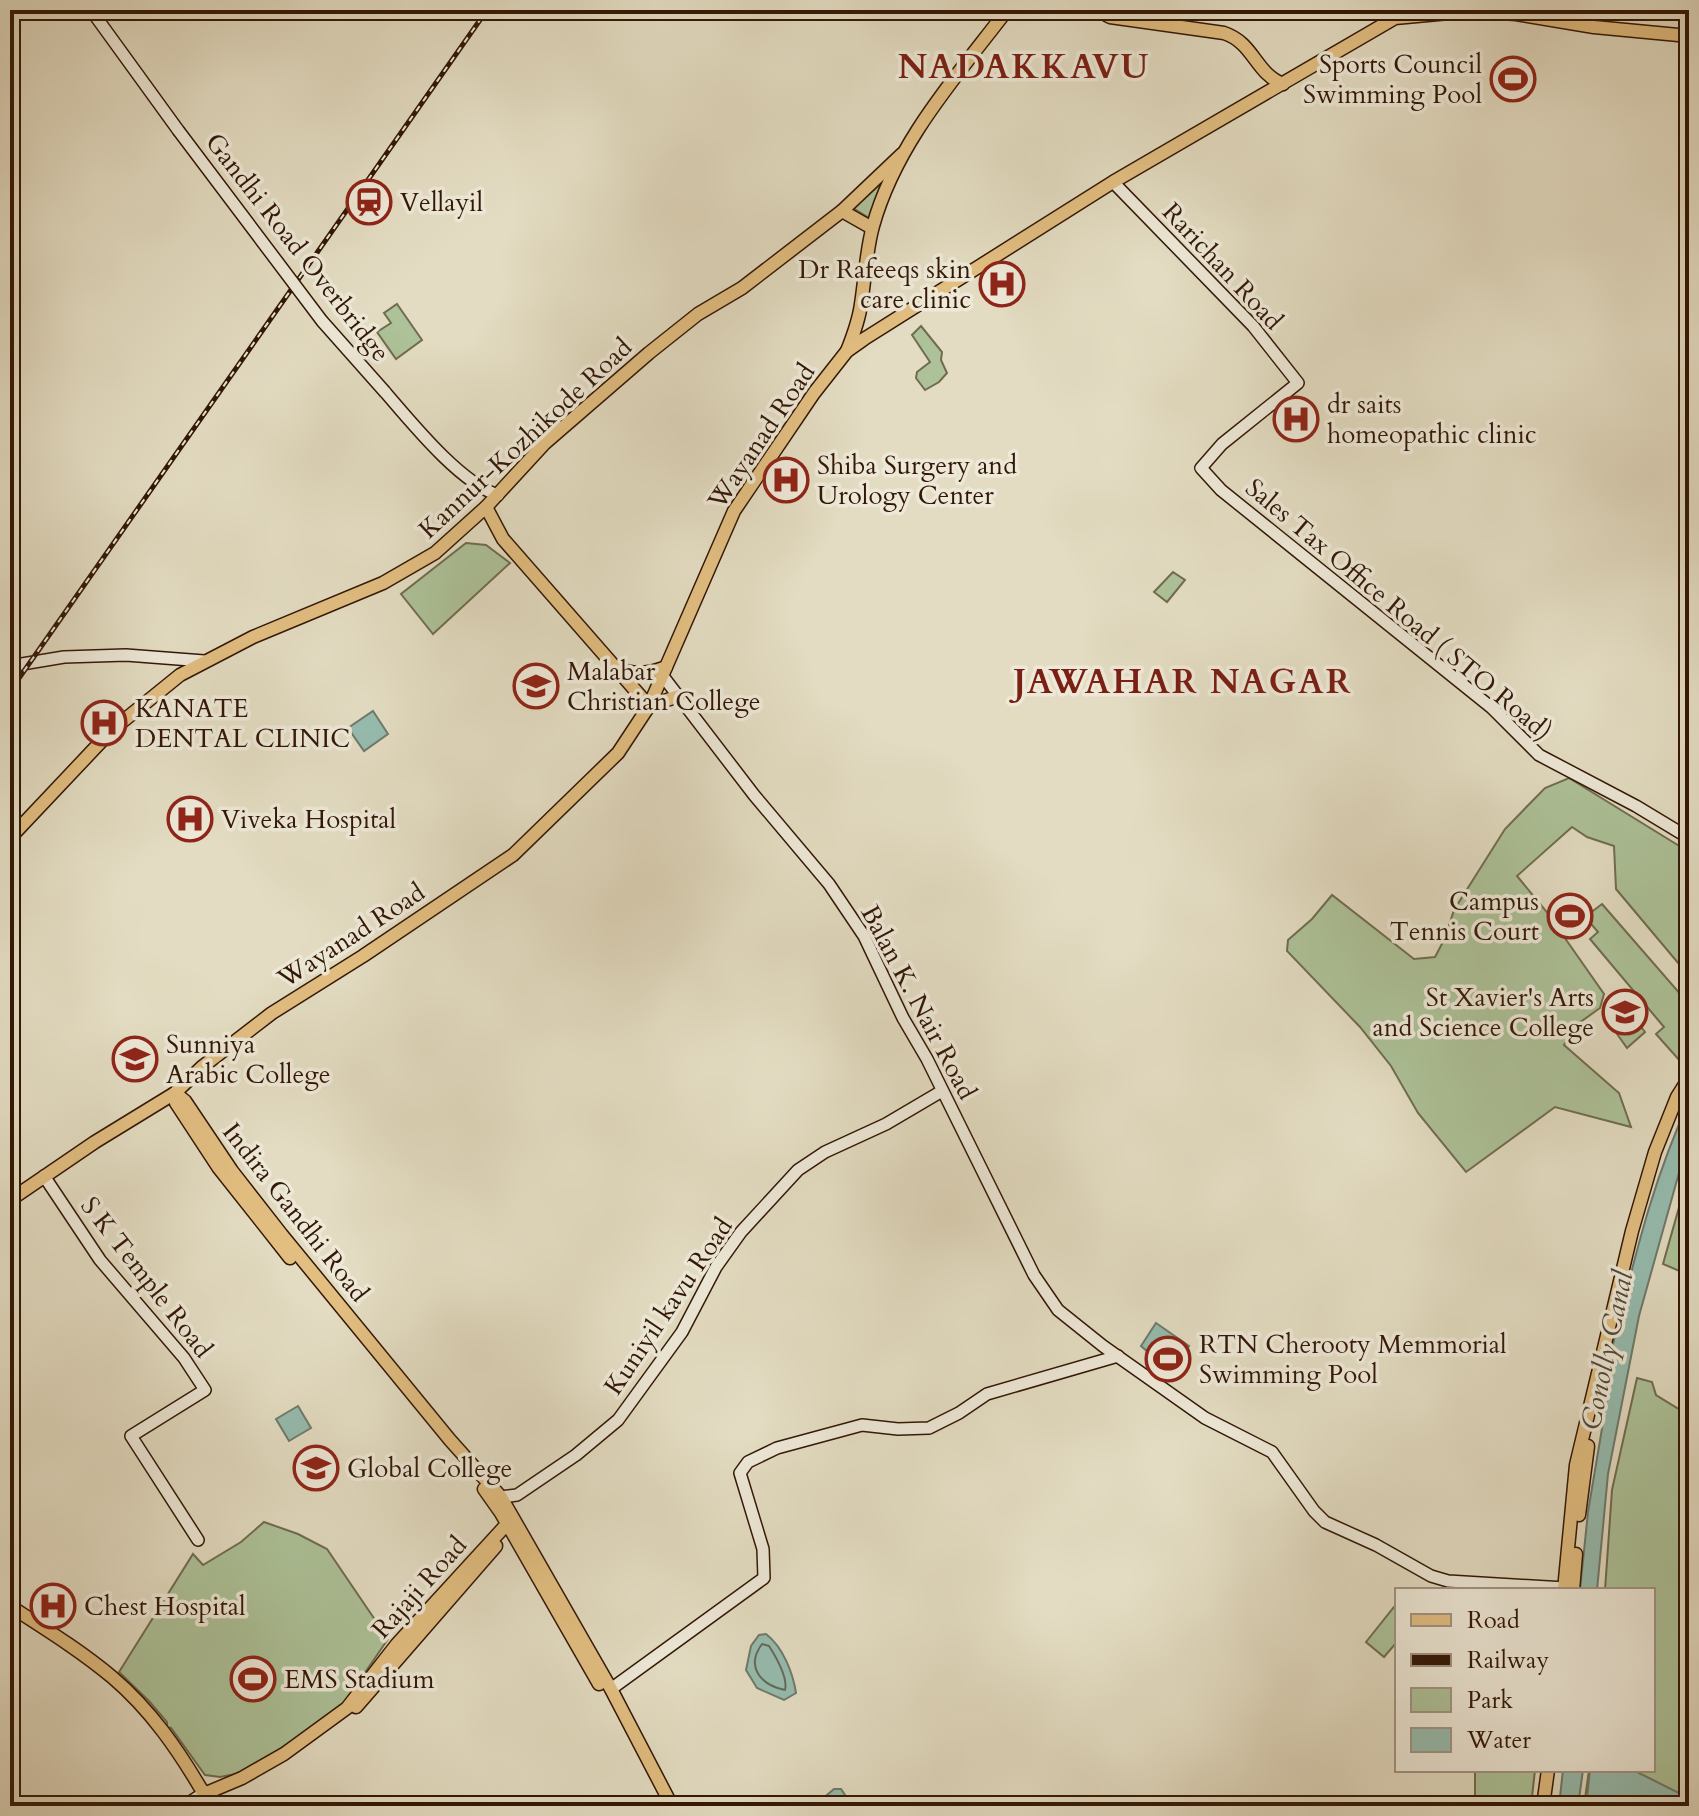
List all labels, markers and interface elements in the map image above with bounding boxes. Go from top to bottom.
district label: NADAKKAVU [898,44,1150,90]
place label: Sports Council Swimming Pool [1303,47,1482,112]
sports icon: Sports Council Swimming Pool [1489,55,1537,103]
street label: Gandhi Road Overbridge [197,126,398,369]
station icon: Vellayil [345,178,393,226]
place label: Vellayil [400,185,483,220]
street label: Rarichan Road [1154,195,1291,338]
place label: Dr Rafeeqs skin care clinic [798,252,971,317]
hospital icon: Dr Rafeeqs skin care clinic [978,260,1026,308]
street label: Kannur-Kozhikode Road [411,330,640,547]
street label: Wayanad Road [699,356,823,517]
place label: dr saits homeopathic clinic [1327,387,1537,452]
hospital icon: dr saits homeopathic clinic [1272,395,1320,443]
place label: Shiba Surgery and Urology Center [817,448,1017,513]
hospital icon: Shiba Surgery and Urology Center [762,456,810,504]
street label: Sales Tax Office Road ( STO Road) [1238,470,1559,748]
place label: Malabar Christian College [567,654,761,719]
district label: JAWAHAR NAGAR [1008,659,1353,705]
school or university icon: Malabar Christian College [512,662,560,710]
place label: KANATE DENTAL CLINIC [135,691,350,756]
hospital icon: KANATE DENTAL CLINIC [80,699,128,747]
hospital icon: Viveka Hospital [166,795,214,843]
place label: Viveka Hospital [221,802,397,837]
street label: Wayanad Road [270,875,432,997]
place label: Campus Tennis Court [1390,884,1539,949]
sports icon: Campus Tennis Court [1546,892,1594,940]
street label: Balan K. Nair Road [852,899,985,1106]
place label: St Xavier's Arts and Science College [1372,980,1594,1045]
school or university icon: St Xavier's Arts and Science College [1601,988,1649,1036]
place label: Sunniya Arabic College [166,1027,331,1092]
school or university icon: Sunniya Arabic College [111,1035,159,1083]
street label: Indira Gandhi Road [215,1115,377,1309]
street label: S K Temple Road [73,1189,221,1365]
street label: Kuniyil kavu Road [596,1211,741,1402]
water label: Conolly Canal [1572,1266,1643,1433]
place label: RTN Cherooty Memmorial Swimming Pool [1199,1327,1507,1392]
sports icon: RTN Cherooty Memmorial Swimming Pool [1144,1335,1192,1383]
school or university icon: Global College [292,1444,340,1492]
place label: Global College [347,1451,512,1486]
street label: Rajaji Road [364,1528,475,1646]
hospital icon: Chest Hospital [29,1582,77,1630]
legend [1395,1588,1655,1772]
place label: Chest Hospital [84,1589,246,1624]
text: Road [1467,1604,1520,1637]
text: Railway [1467,1644,1549,1677]
sports icon: EMS Stadium [229,1655,277,1703]
place label: EMS Stadium [284,1662,434,1697]
text: Park [1467,1684,1513,1717]
text: Water [1466,1724,1531,1757]

